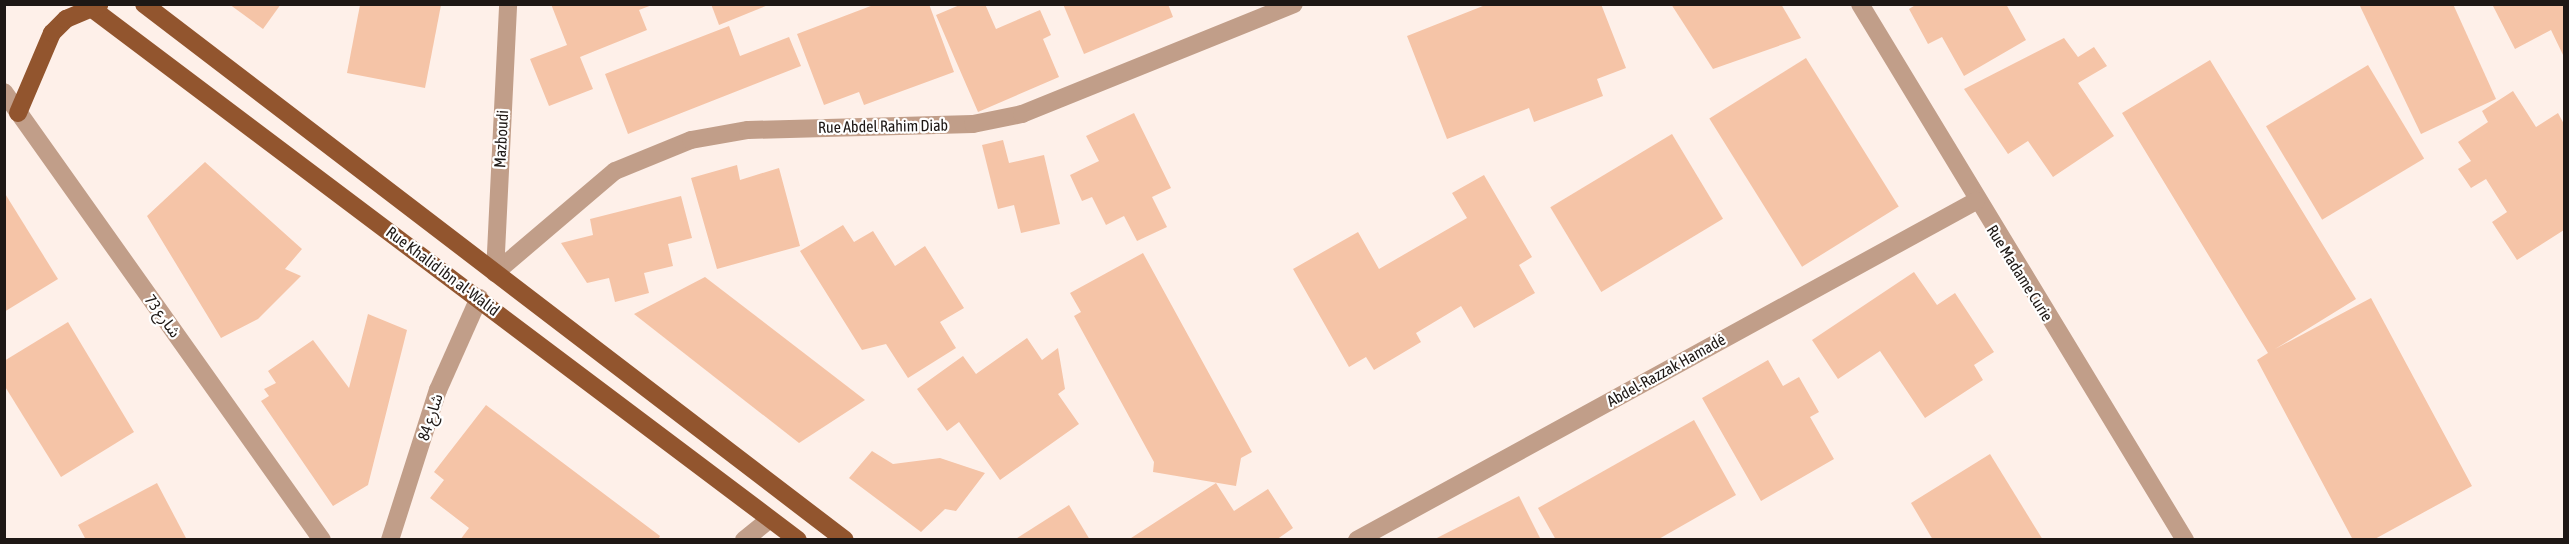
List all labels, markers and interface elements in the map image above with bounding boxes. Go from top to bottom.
street label: Mazboudi [490,110,512,168]
street label: Rue Abdel Rahim Diab [818,115,948,137]
street label: Rue Madame Curie [1983,221,2057,325]
street label: Rue Khalid ibn al-Walid [383,222,503,320]
street label: شارع 73 [141,291,185,341]
street label: Abdel-Razzak Hamadé [1603,329,1729,411]
street label: شارع 84 [413,391,447,443]

